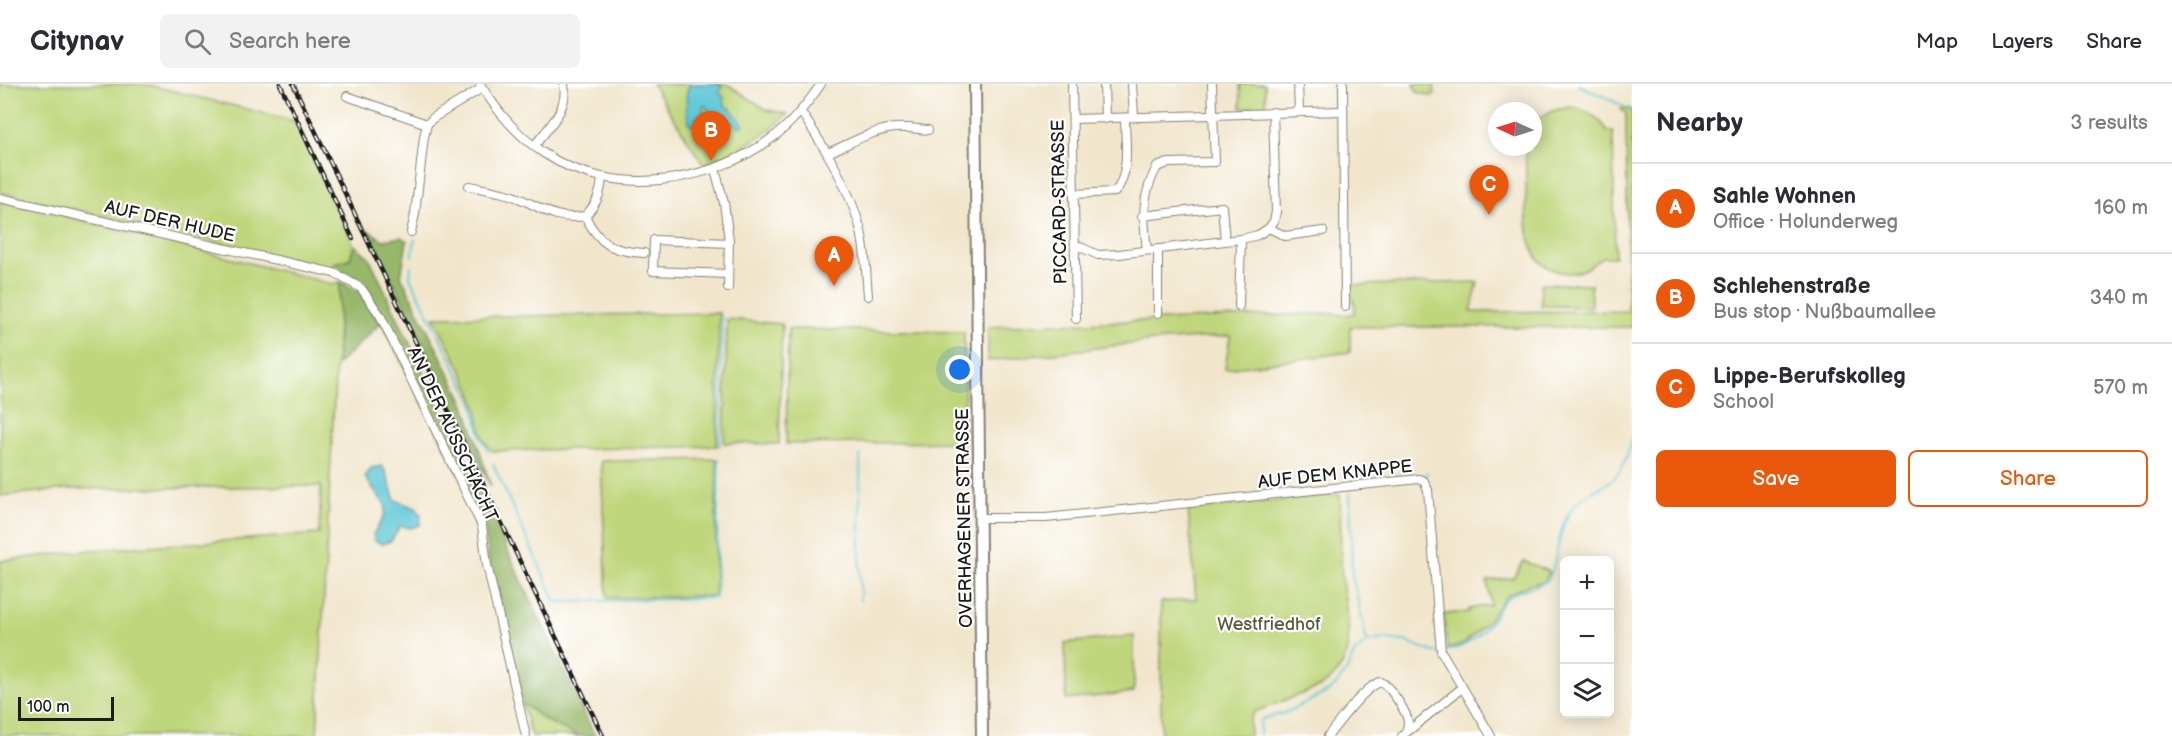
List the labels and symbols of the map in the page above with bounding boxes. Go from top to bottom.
north arrow [1488,102,1542,156]
pin: B [692,112,730,161]
street label: PICCARD-STRASSE [1048,119,1071,285]
pin: C [1470,166,1508,215]
street label: AUF DER HUDE [103,196,237,247]
pin: A [814,236,854,286]
street label: AN DER AUSSCHACHT [403,343,502,525]
your location [945,355,974,384]
street label: OVERHAGENER STRASSE [952,408,977,628]
street label: AUF DEM KNAPPE [1257,456,1414,493]
park label: Westfriedhof [1217,614,1321,635]
scale bar [18,694,114,722]

